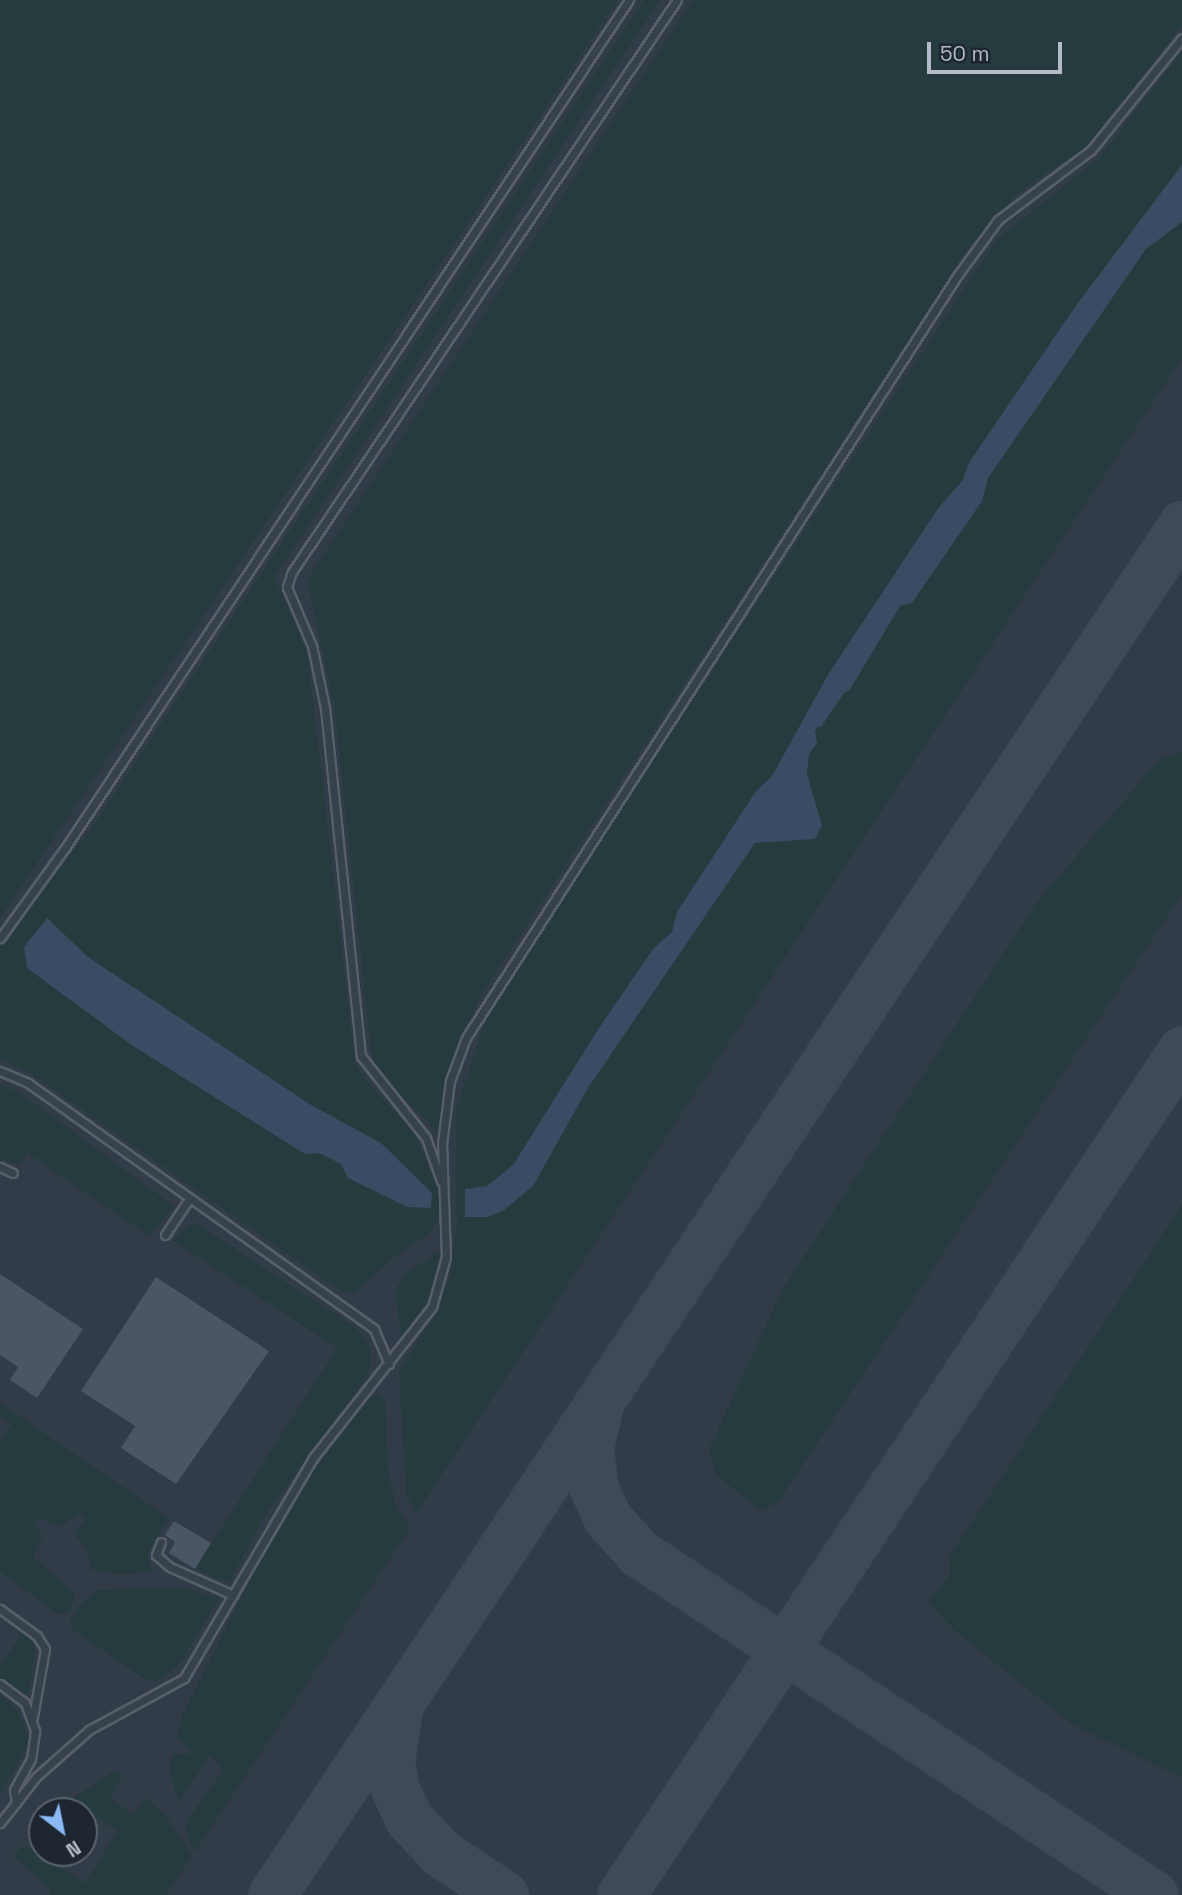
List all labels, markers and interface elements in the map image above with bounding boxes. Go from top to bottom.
scale bar [930,28,1065,72]
text: 50 m [940,40,990,67]
north arrow [28,1797,98,1867]
text: N [61,1835,85,1863]

